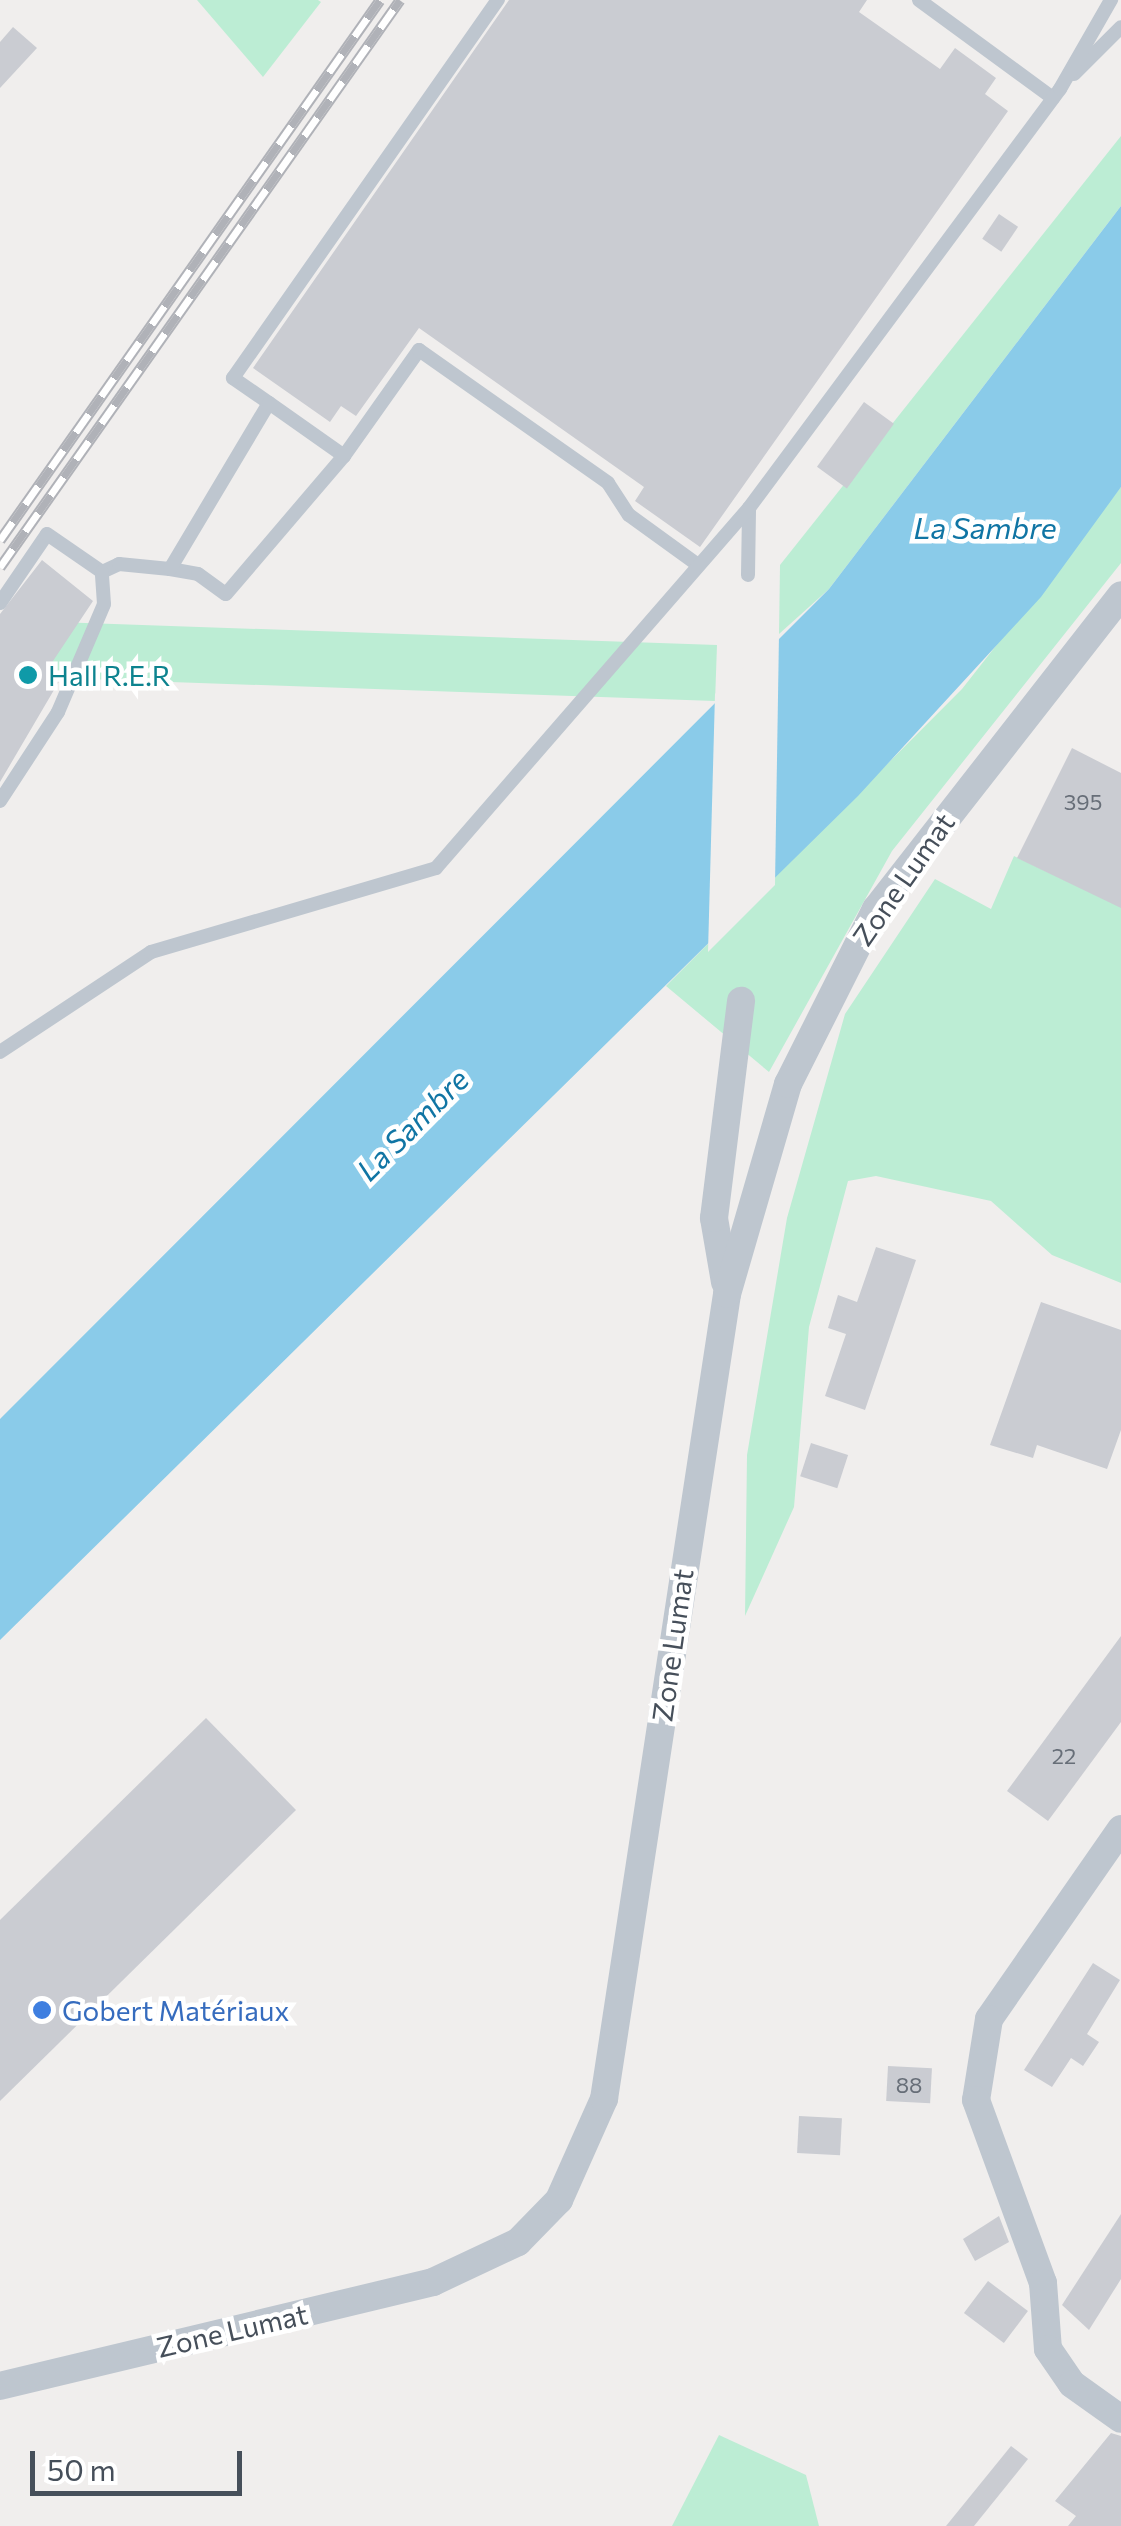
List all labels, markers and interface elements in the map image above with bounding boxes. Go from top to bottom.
water label: La Sambre [913,509,1057,545]
place label: Hall R.E.R [48,658,171,692]
marker: Hall R.E.R [17,664,39,686]
house number: 395 [1064,789,1102,815]
street label: Zone Lumat [845,806,961,952]
water label: La Sambre [349,1061,475,1187]
street label: Zone Lumat [645,1566,699,1724]
house number: 22 [1052,1743,1076,1769]
place label: Gobert Matériaux [62,1993,289,2027]
marker: Gobert Matériaux [31,1999,53,2021]
house number: 88 [896,2072,922,2098]
street label: Zone Lumat [153,2296,311,2364]
scale bar [35,2431,248,2493]
text: 50 m [47,2450,116,2487]

